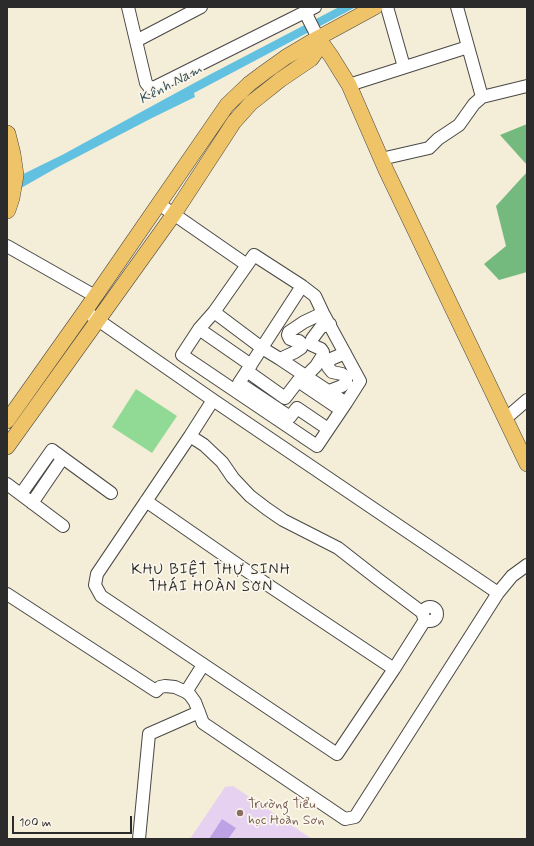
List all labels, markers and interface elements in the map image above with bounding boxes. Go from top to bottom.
water label: Kênh Nam [136,61,206,109]
district label: KHU BIỆT THỰ SINH THÁI HOÀN SƠN [132,562,290,597]
place label: Trường Tiểu học Hoàn Sơn [248,797,325,830]
scale bar [14,808,134,834]
marker: Trường Tiểu học Hoàn Sơn [235,808,245,818]
text: 100 m [19,815,51,831]

